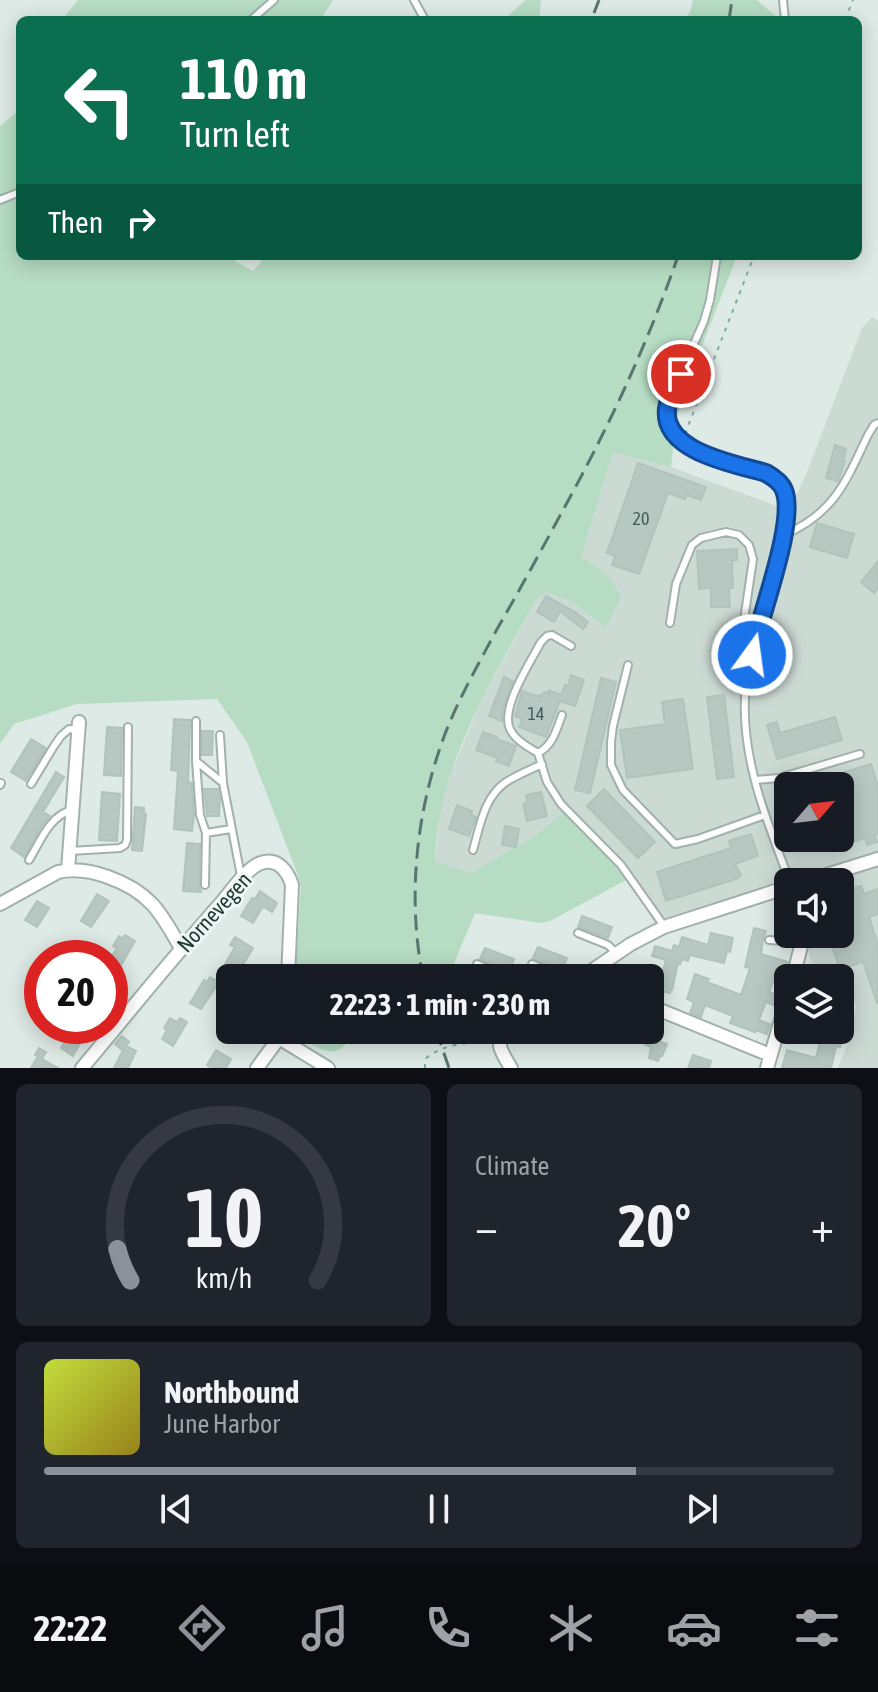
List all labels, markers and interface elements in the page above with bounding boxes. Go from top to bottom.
text: 110 m [180,47,307,111]
icon: left [48,48,152,152]
text: Turn left [180,113,290,155]
icon: right [119,200,163,244]
text: Then [48,205,103,239]
pin [647,340,715,408]
icon: arrive [659,352,703,396]
house number: 20 [633,508,649,529]
position arrow [710,613,794,697]
house number: 14 [528,703,544,724]
north arrow [774,772,854,852]
map controls [774,772,854,1044]
street label: Nornevegen [171,867,257,957]
button: sound [774,868,854,948]
speed limit sign: 20 [24,940,128,1044]
button: layers [774,964,854,1044]
text: 22:23 · 1 min · 230 m [330,987,550,1021]
text: Climate [475,1151,549,1181]
text: 10 [184,1169,263,1265]
text: 20° [618,1191,691,1260]
text: − [475,1201,498,1251]
text: + [811,1201,834,1251]
text: km/h [195,1261,252,1294]
text: Northbound [164,1375,299,1409]
text: June Harbor [164,1409,280,1439]
icon: previous [154,1487,198,1531]
icon: pause [417,1487,461,1531]
icon: next [680,1487,724,1531]
icon: directions [174,1600,230,1656]
icon: music [297,1600,353,1656]
icon: phone [420,1600,476,1656]
icon: climate [543,1600,599,1656]
icon: car [666,1600,722,1656]
icon: filters [789,1600,845,1656]
text: 22:22 [33,1607,108,1649]

